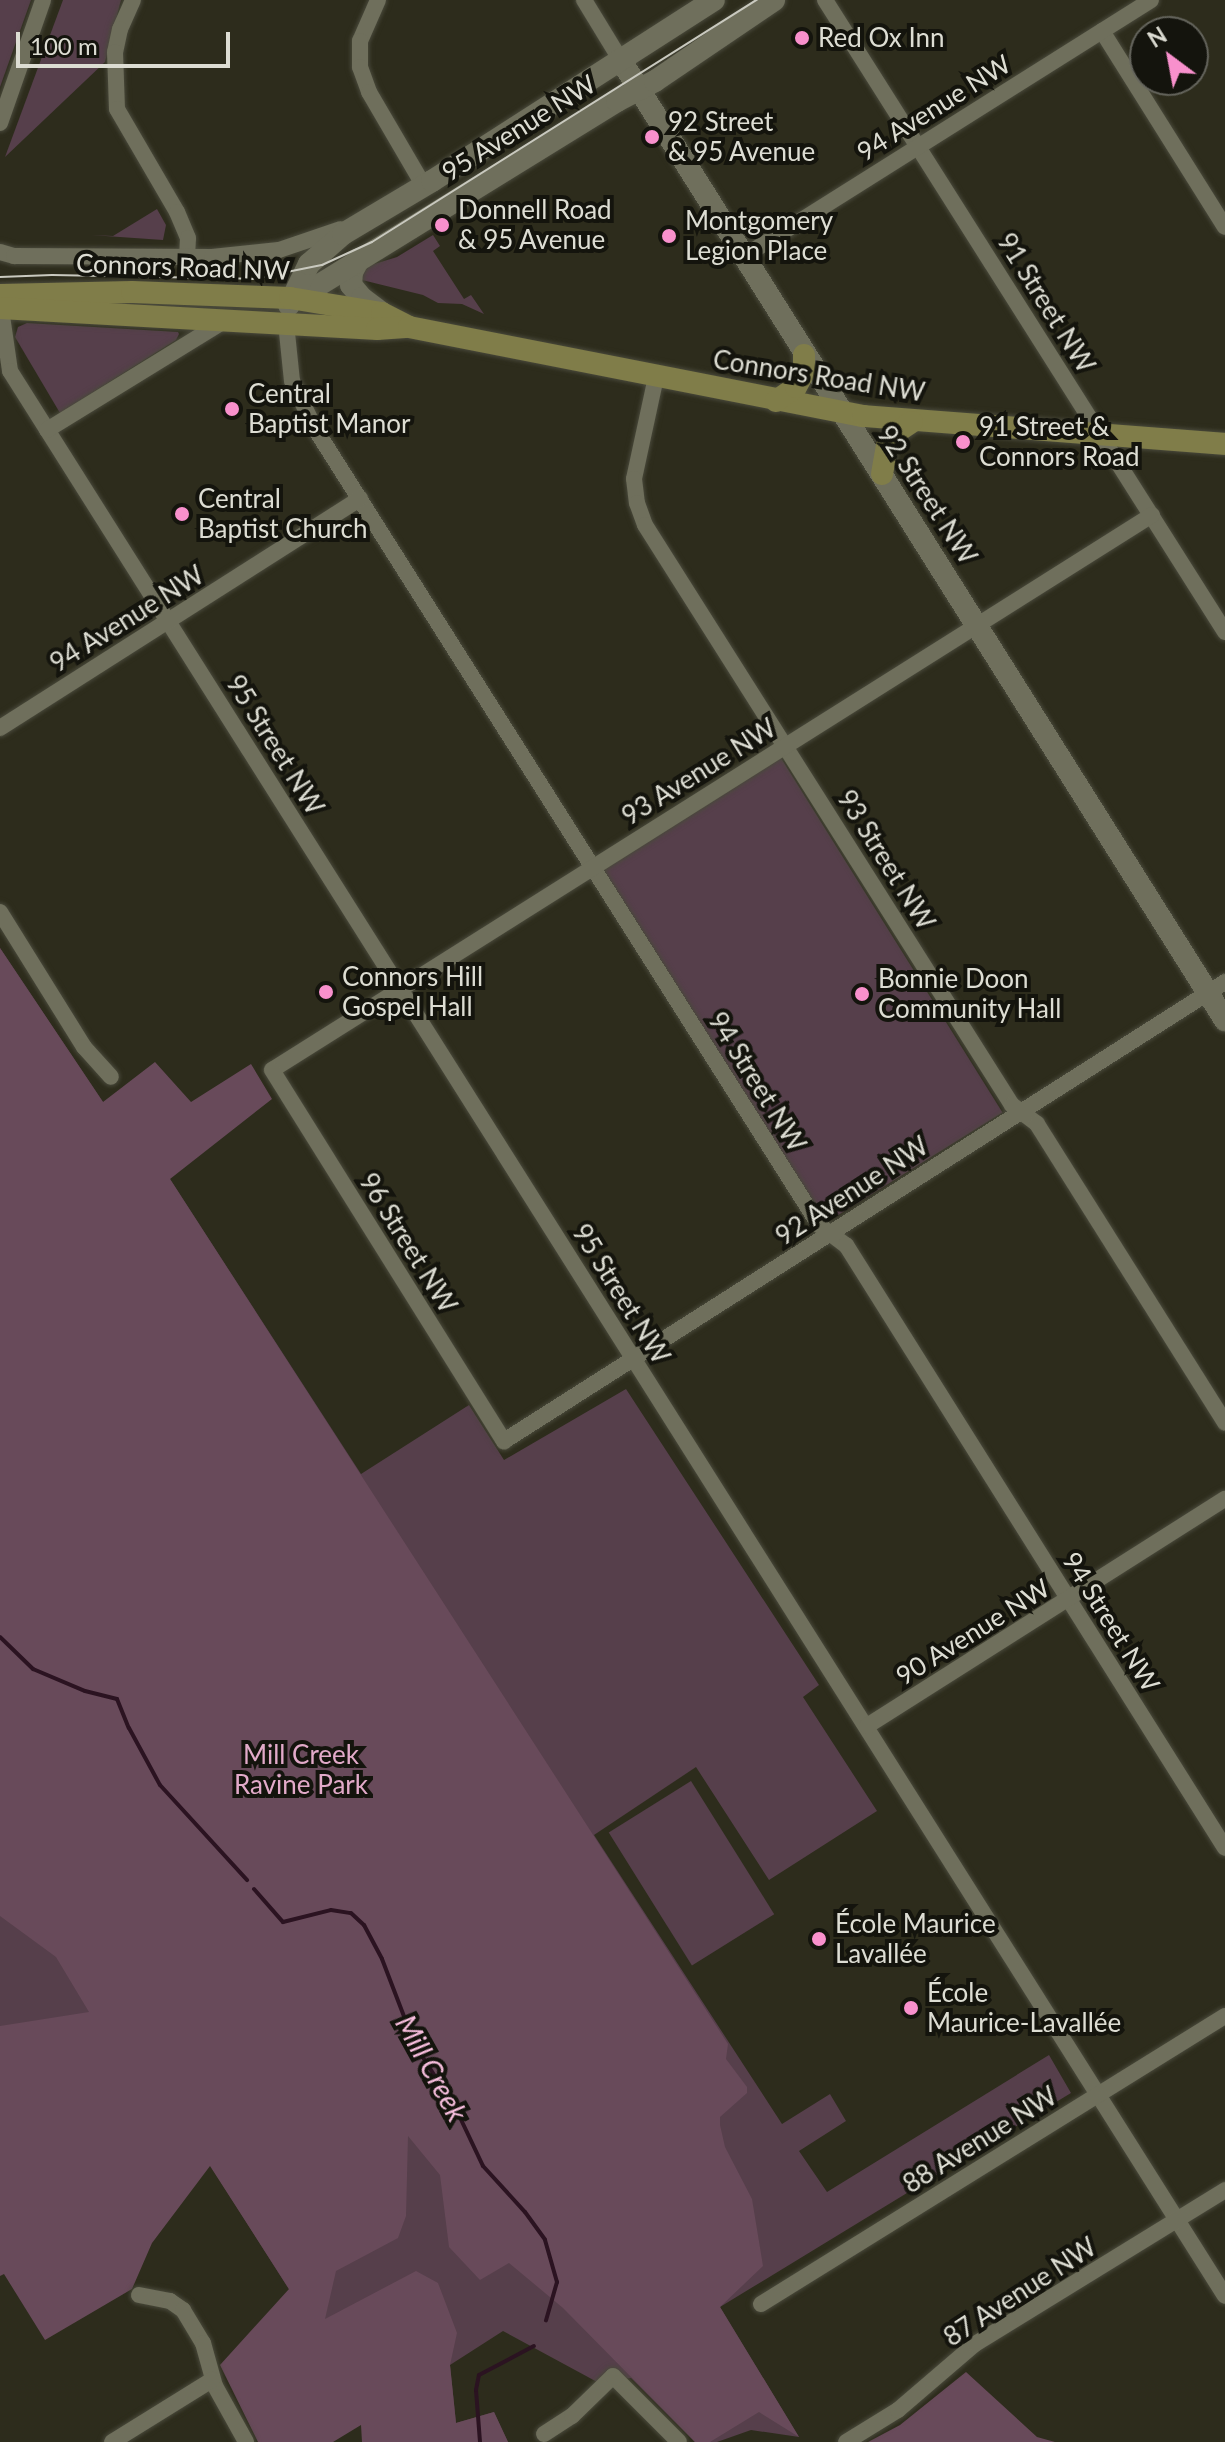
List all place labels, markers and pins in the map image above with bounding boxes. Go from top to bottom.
place label: Red Ox Inn [818,22,945,54]
marker: Red Ox Inn [793,29,811,47]
place label: 92 Street & 95 Avenue [668,106,816,168]
marker: 92 Street & 95 Avenue [643,128,661,146]
place label: Donnell Road & 95 Avenue [458,194,612,256]
place label: Montgomery Legion Place [685,205,833,266]
marker: Donnell Road & 95 Avenue [433,216,451,234]
marker: Montgomery Legion Place [660,227,678,245]
place label: Central Baptist Manor [248,378,411,440]
marker: Central Baptist Manor [223,400,241,418]
place label: 91 Street & Connors Road [979,411,1140,472]
marker: 91 Street & Connors Road [954,433,972,451]
place label: Central Baptist Church [198,483,367,544]
marker: Central Baptist Church [173,505,191,523]
place label: Connors Hill Gospel Hall [342,961,483,1022]
place label: Bonnie Doon Community Hall [878,963,1062,1024]
marker: Connors Hill Gospel Hall [317,983,335,1001]
marker: Bonnie Doon Community Hall [853,985,871,1003]
place label: École Maurice Lavallée [835,1908,996,1970]
marker: École Maurice Lavallée [810,1930,828,1948]
place label: École Maurice-Lavallée [927,1977,1121,2038]
marker: École Maurice-Lavallée [902,1999,920,2017]

